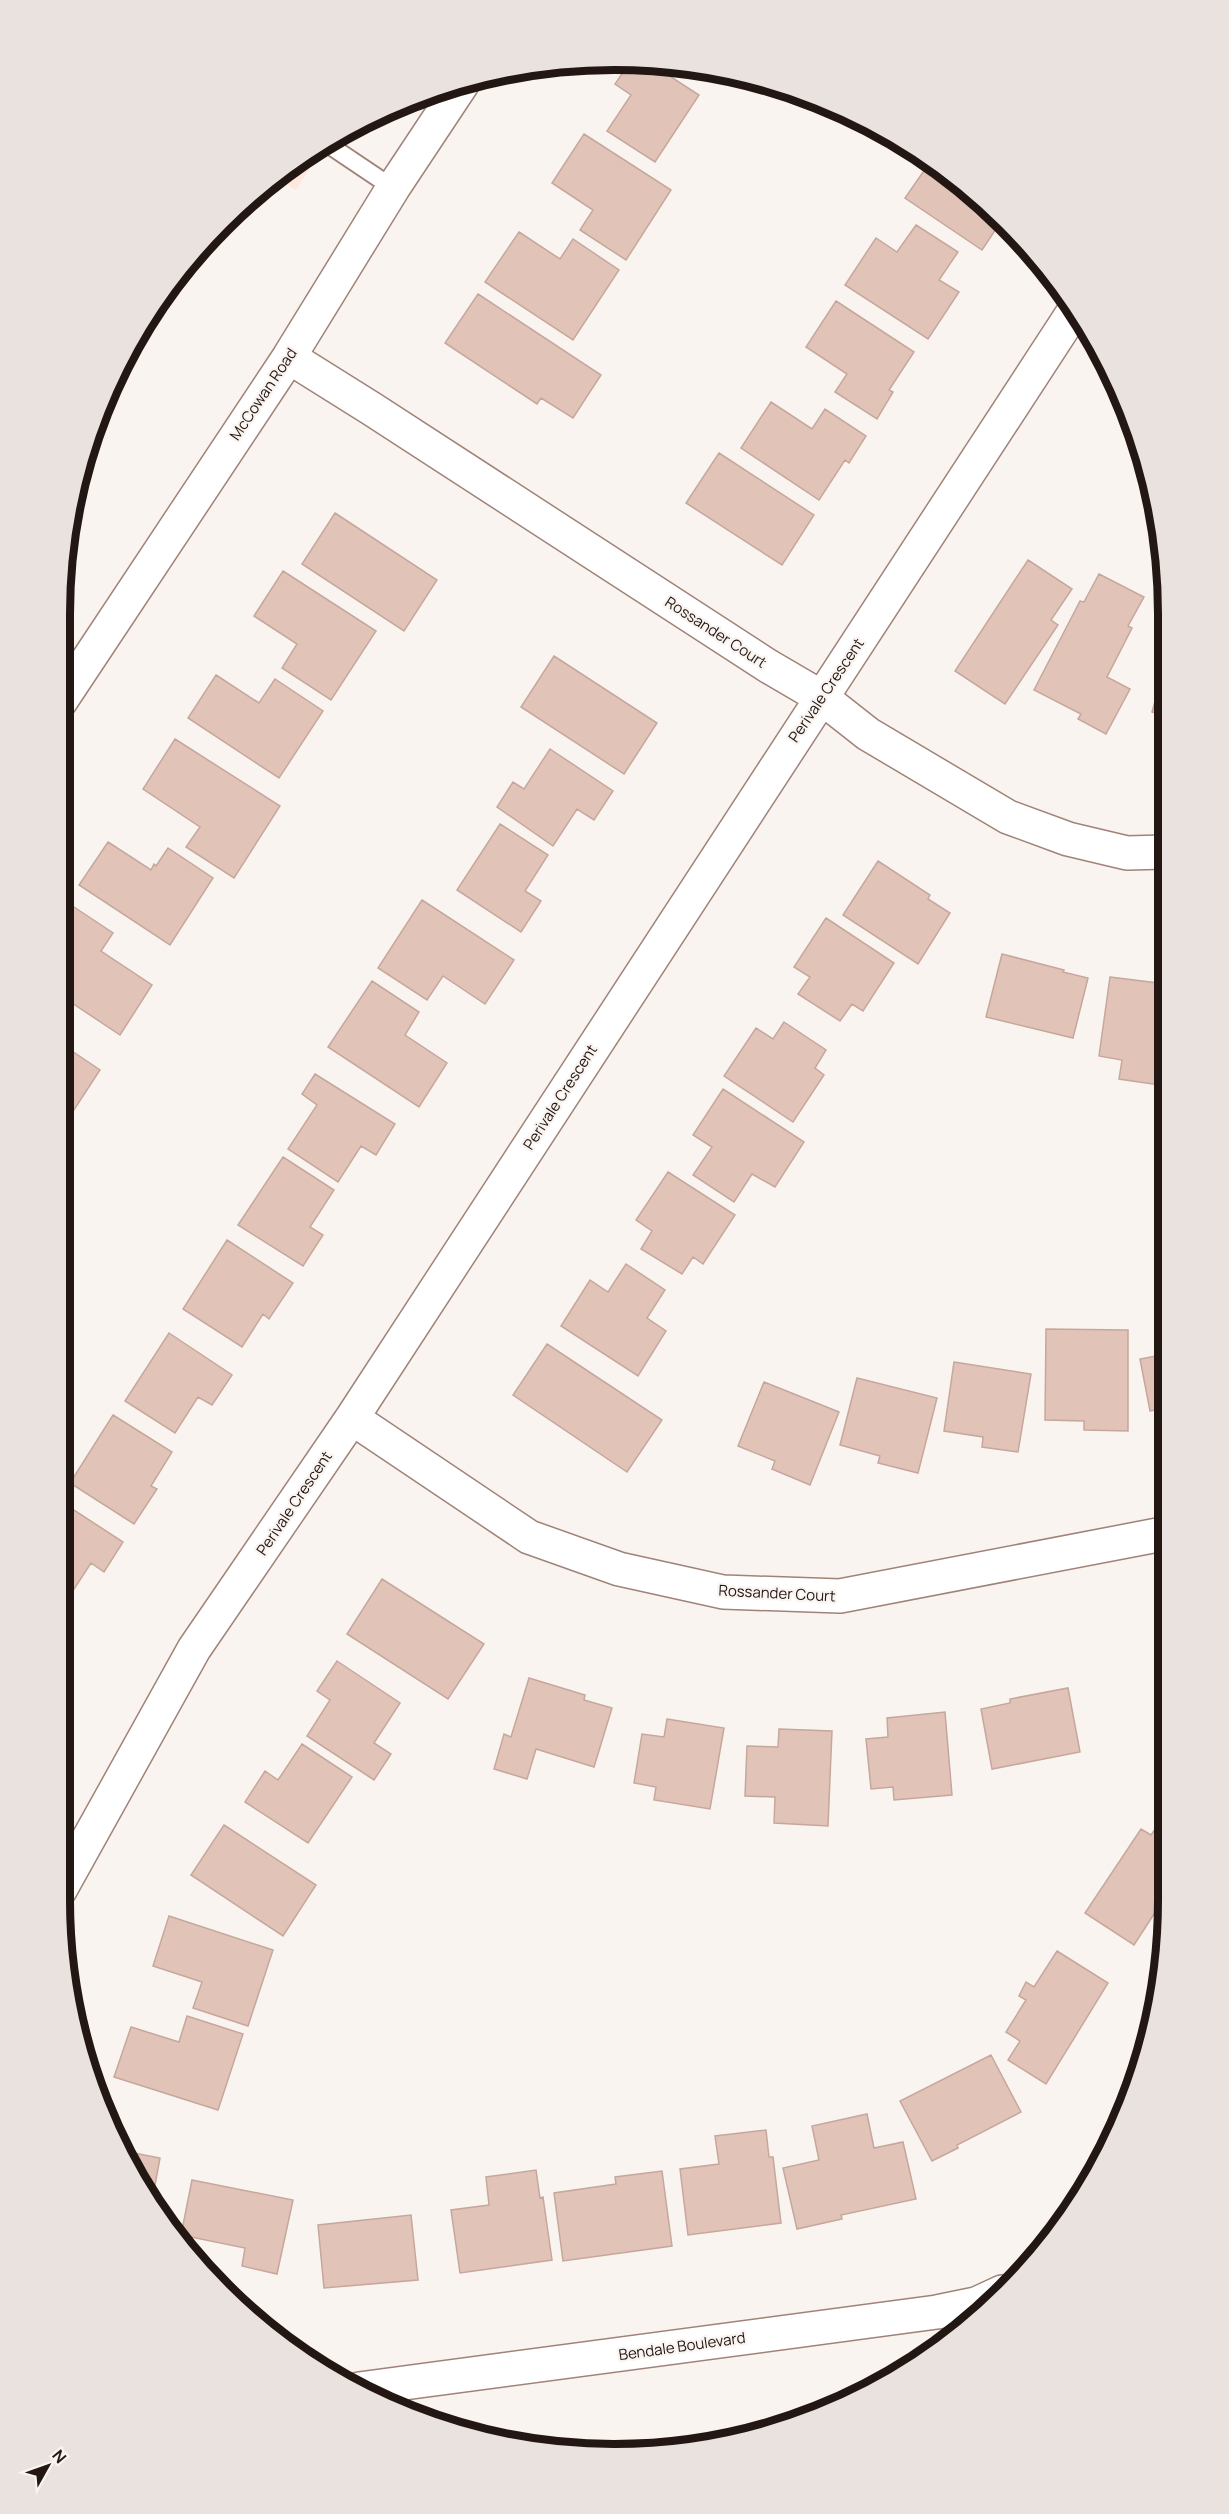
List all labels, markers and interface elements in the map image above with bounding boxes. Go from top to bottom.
street label: McCowan Road [224,344,302,444]
street label: Rossander Court [661,591,771,673]
street label: Perivale Crescent [783,634,869,746]
street label: Perivale Crescent [518,1040,602,1154]
street label: Perivale Crescent [251,1447,337,1559]
street label: Rossander Court [718,1579,836,1607]
street label: Bendale Boulevard [617,2327,747,2365]
north arrow [18,2436,78,2496]
text: N [47,2445,72,2468]

